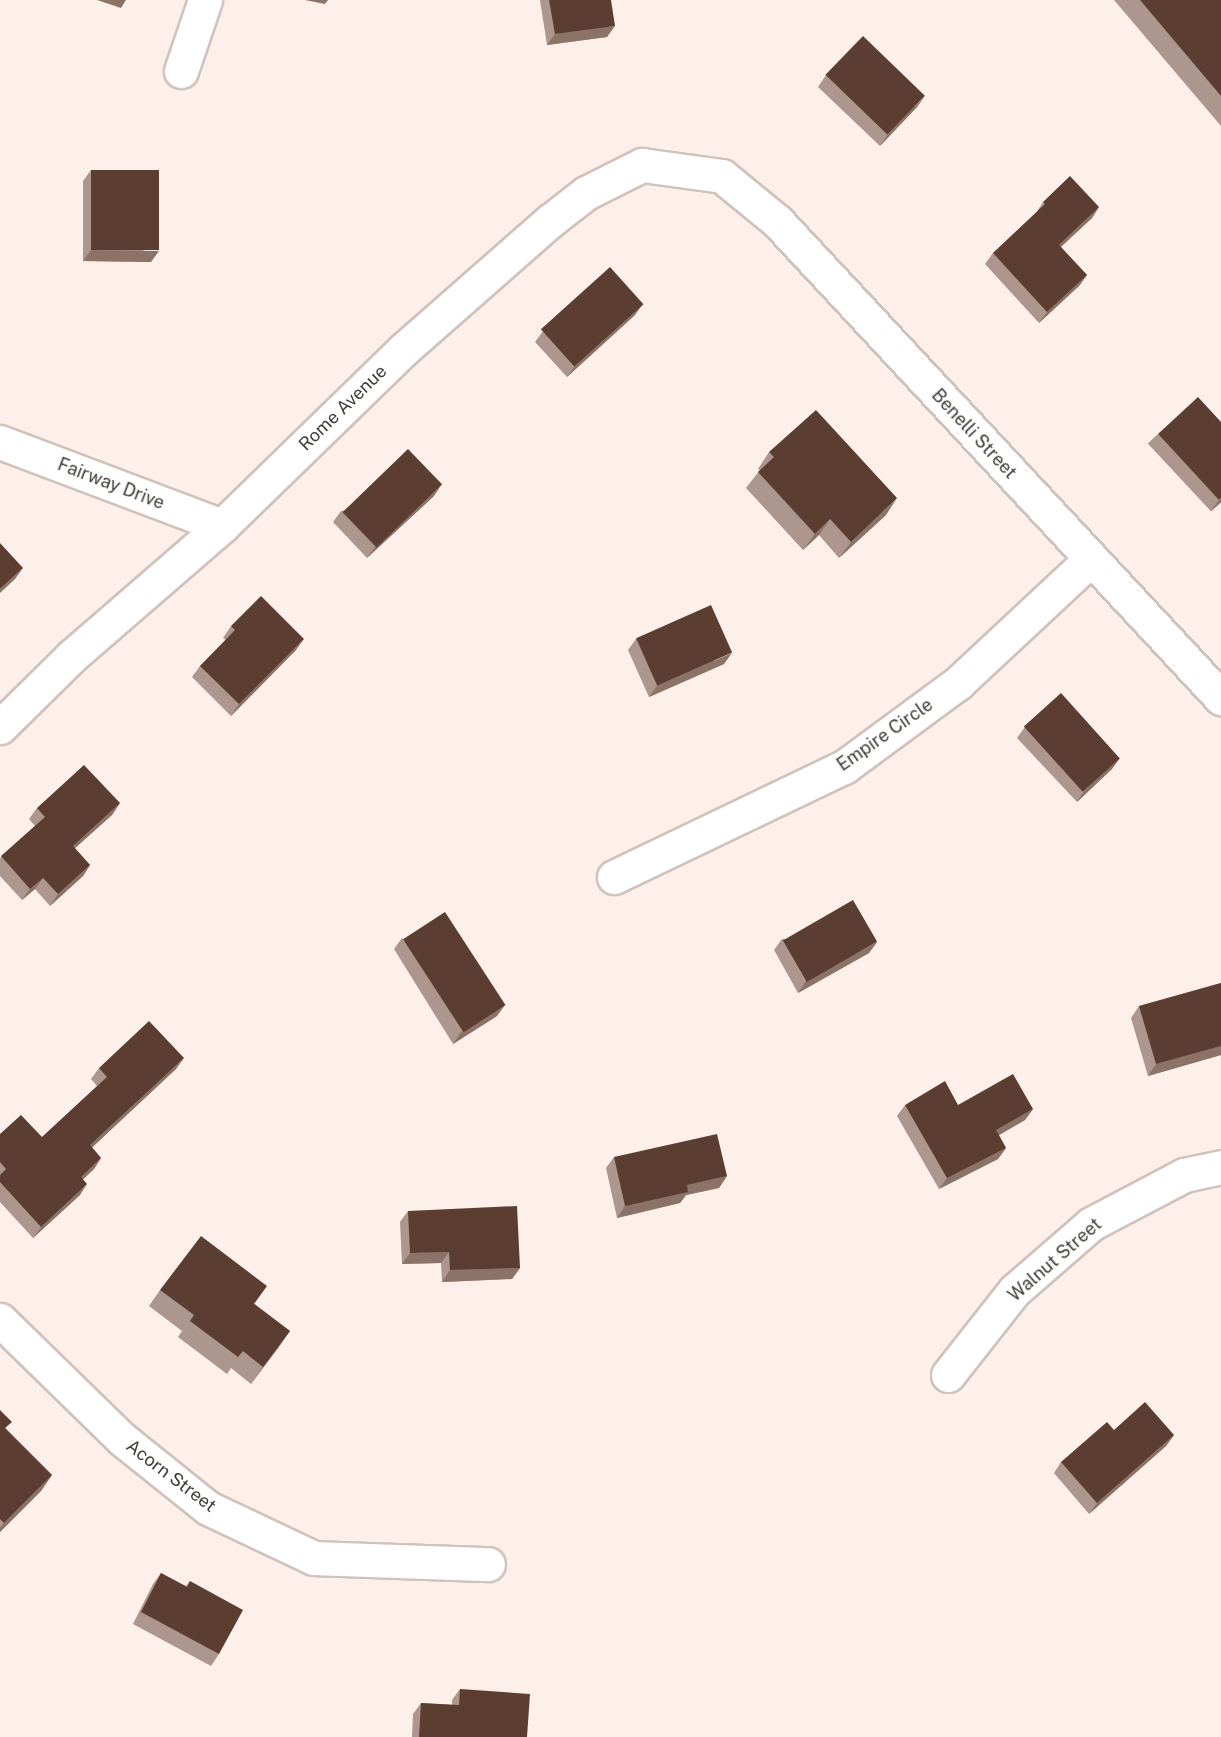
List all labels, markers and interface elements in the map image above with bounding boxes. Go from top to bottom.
street label: Rome Avenue [294,361,392,455]
street label: Benelli Street [927,385,1021,483]
street label: Fairway Drive [54,454,168,514]
street label: Empire Circle [833,694,937,776]
street label: Walnut Street [1004,1214,1106,1306]
street label: Acorn Street [122,1435,220,1517]

